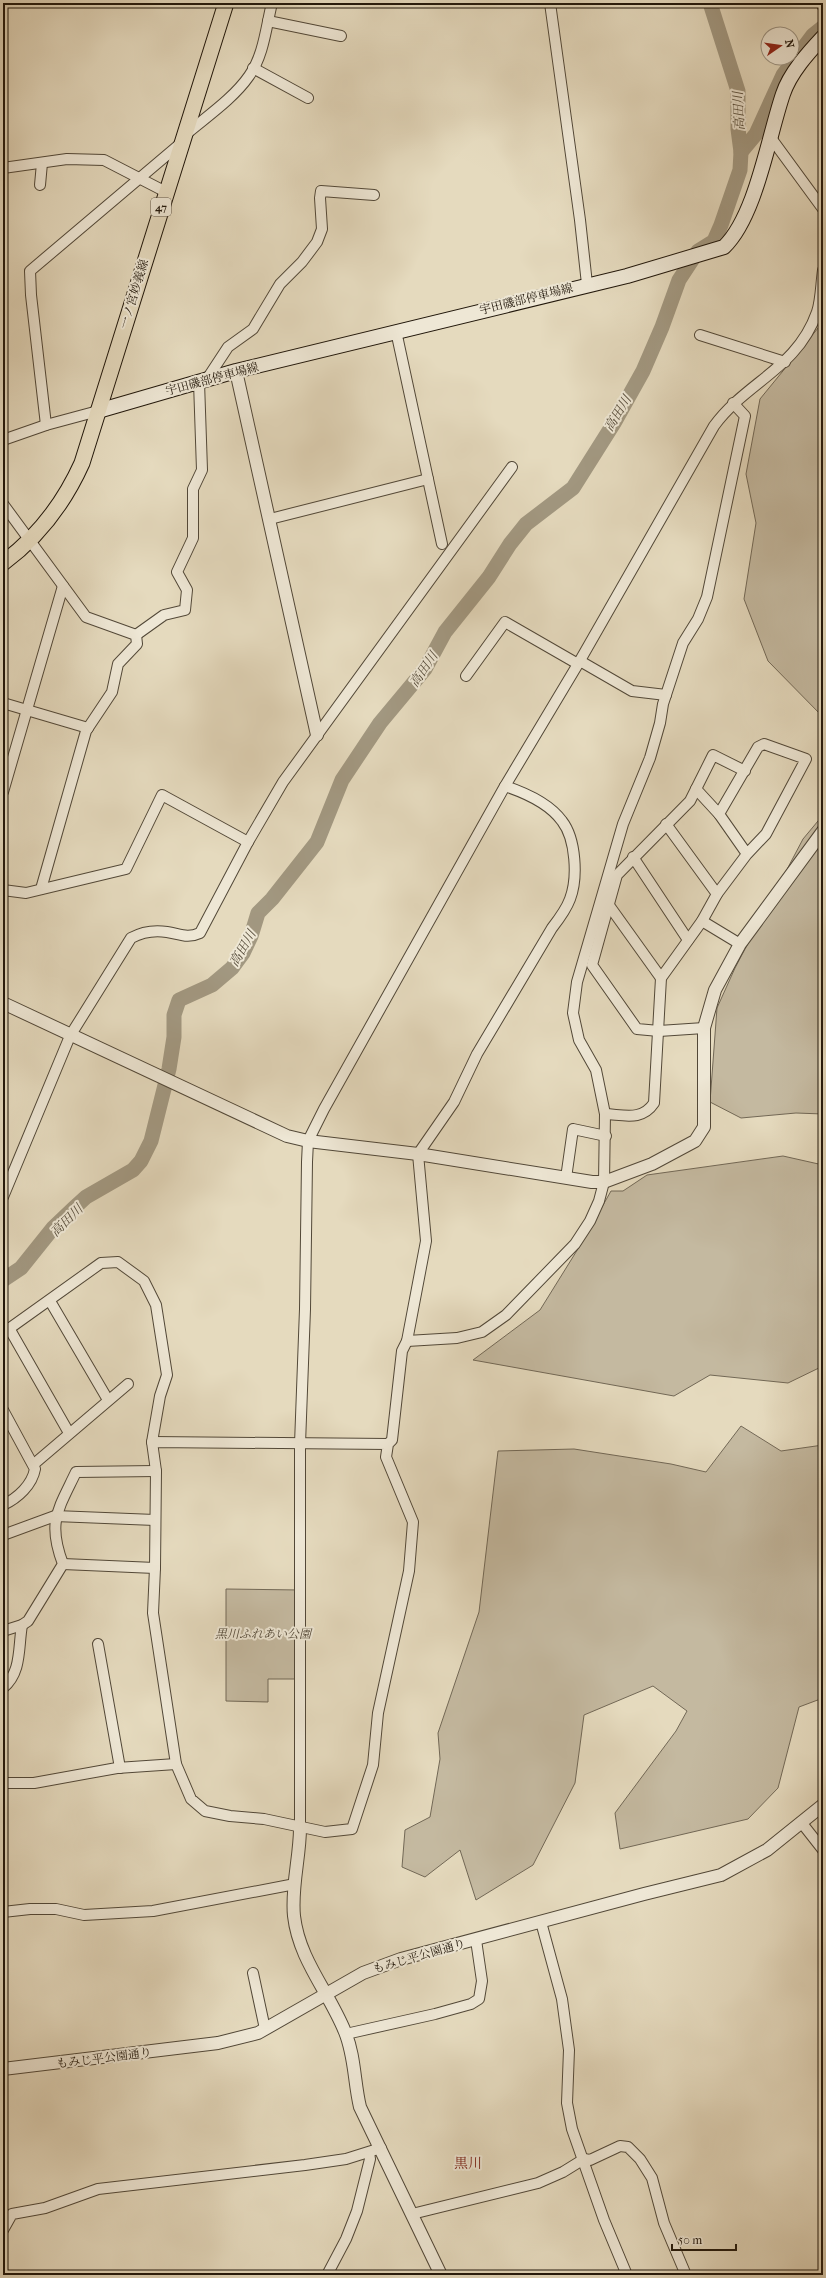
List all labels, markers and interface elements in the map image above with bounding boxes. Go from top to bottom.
north arrow [760,26,800,66]
text: N [782,38,797,50]
water label: 高田川 [730,89,747,131]
road number: 47 [151,198,171,216]
street label: 一ノ宮妙義線 [117,258,151,330]
street label: 宇田磯部停車場線 [478,281,574,317]
street label: 宇田磯部停車場線 [164,360,260,398]
water label: 高田川 [601,391,635,434]
water label: 高田川 [406,647,442,690]
water label: 高田川 [226,926,260,969]
water label: 高田川 [47,1200,87,1239]
park label: 黒川ふれあい公園 [215,1627,313,1641]
street label: もみじ平公園通り [371,1936,467,1976]
street label: もみじ平公園通り [55,2045,153,2071]
district label: 黒川 [454,2155,482,2172]
scale bar [672,2226,736,2252]
text: 50 m [678,2233,702,2247]

